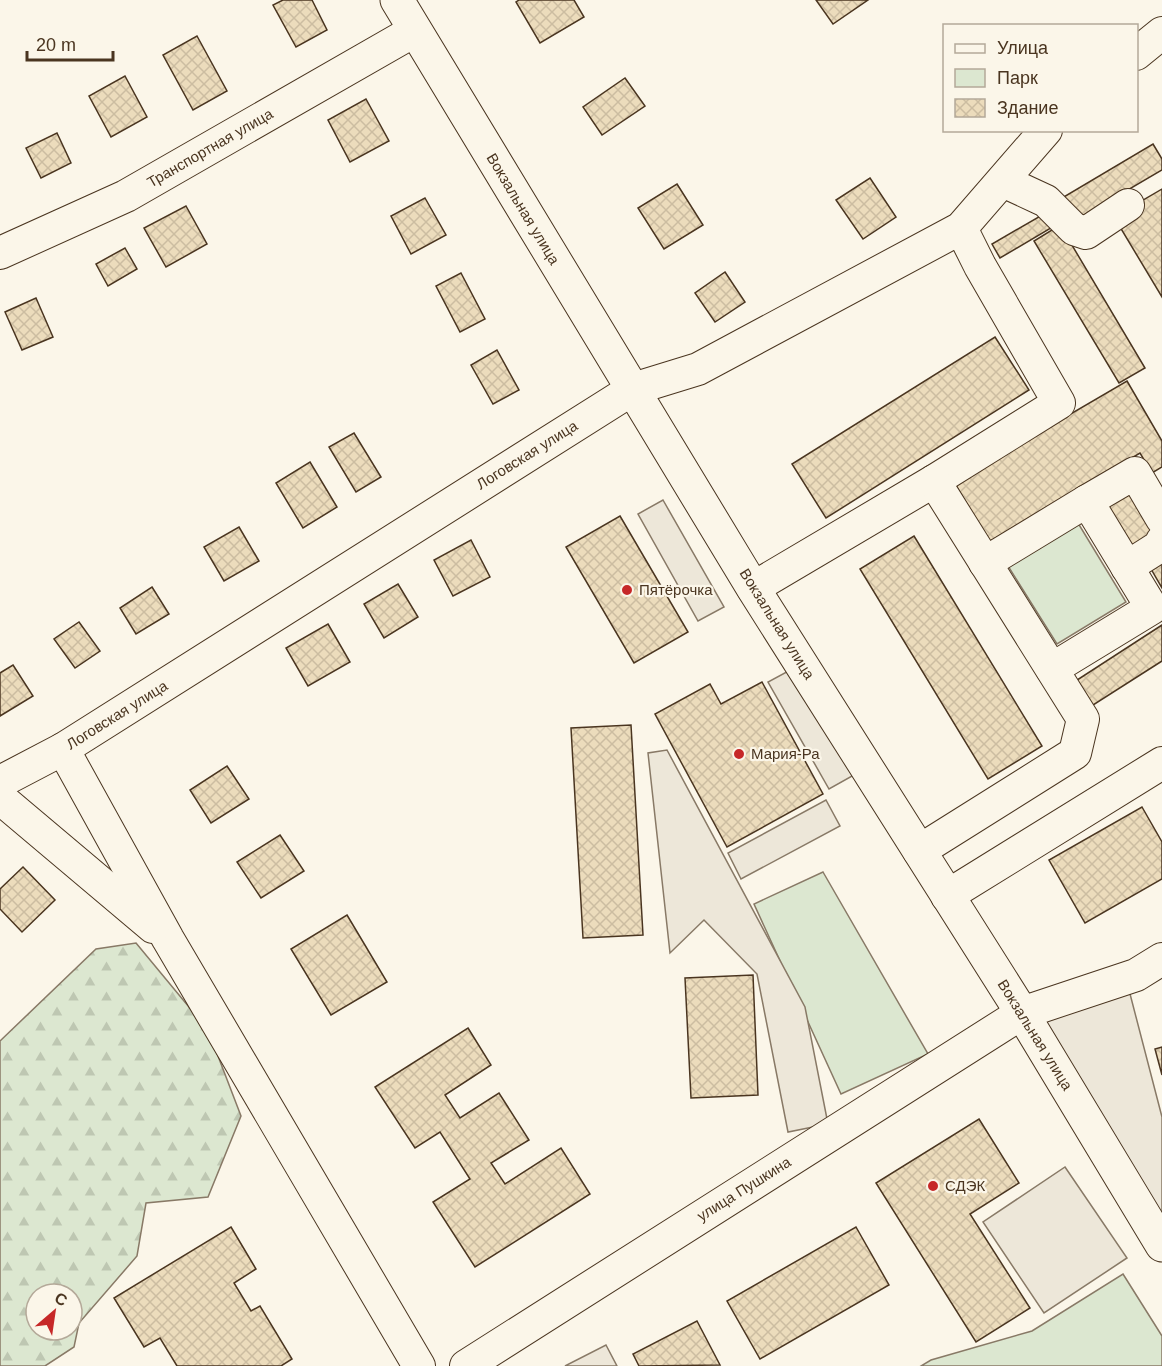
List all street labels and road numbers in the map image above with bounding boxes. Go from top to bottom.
street label: Транспортная улица [144,104,276,191]
street label: Вокзальная улица [483,150,564,268]
street label: Логовская улица [473,416,581,492]
street label: Вокзальная улица [737,565,819,683]
street label: Логовская улица [63,676,171,752]
street label: Вокзальная улица [995,976,1077,1094]
street label: улица Пушкина [694,1153,794,1224]

